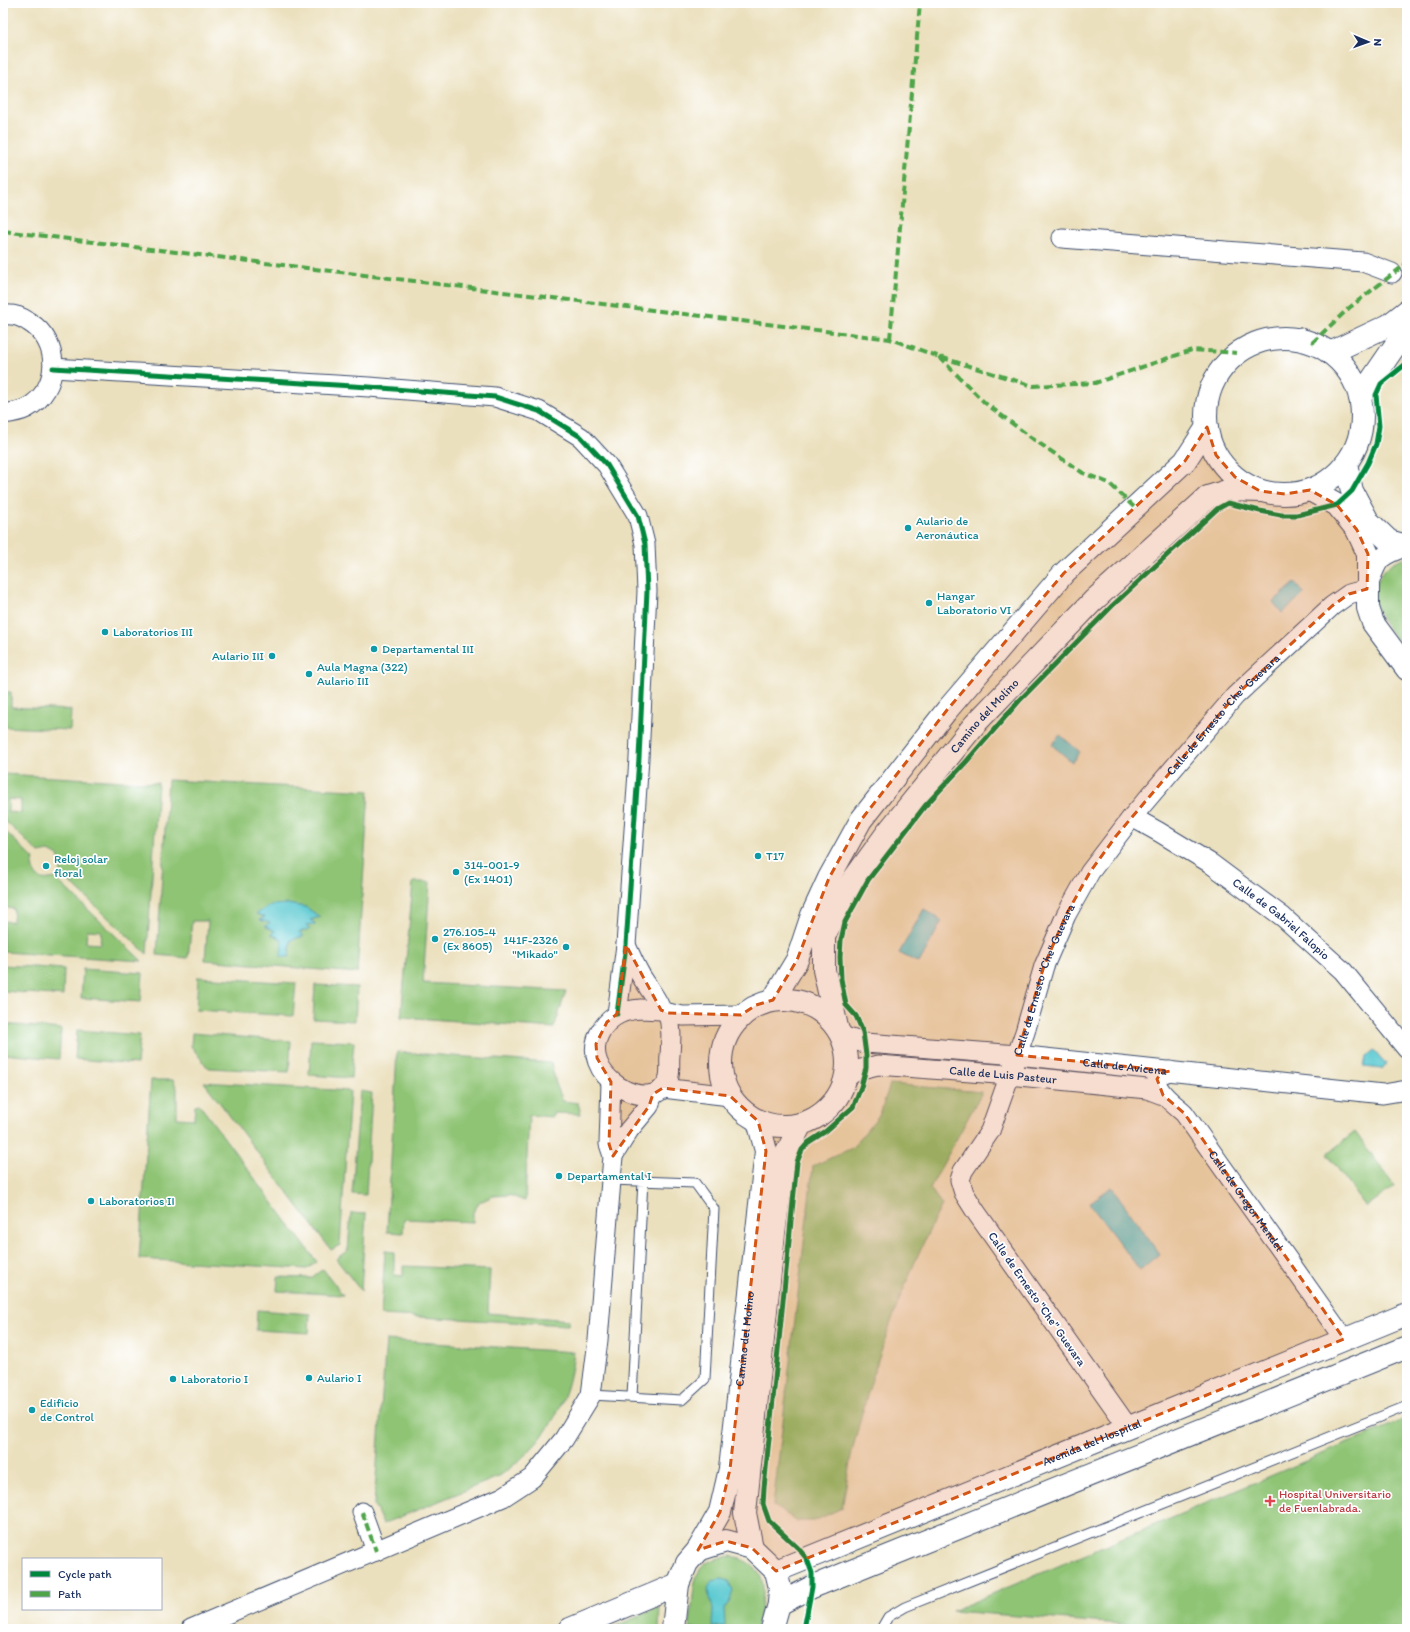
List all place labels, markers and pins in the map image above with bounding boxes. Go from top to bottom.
place label: Aulario de Aeronáutica [916,514,979,542]
marker: Aulario de Aeronáutica [903,523,913,533]
place label: Hangar Laboratorio VI [937,589,1011,617]
marker: Hangar Laboratorio VI [924,598,934,608]
place label: Laboratorios III [113,625,193,639]
marker: Laboratorios III [100,627,110,637]
place label: Departamental III [382,642,474,656]
marker: Departamental III [369,644,379,654]
place label: Aulario III [212,649,264,663]
marker: Aulario III [267,651,277,661]
place label: Aula Magna (322) Aulario III [317,660,408,688]
marker: Aula Magna (322) Aulario III [304,669,314,679]
place label: T17 [766,849,784,863]
marker: T17 [753,851,763,861]
place label: Reloj solar floral [54,852,108,880]
place label: 314-001-9 (Ex 1401) [464,858,520,886]
marker: Reloj solar floral [41,861,51,871]
marker: 314-001-9 (Ex 1401) [451,867,461,877]
place label: 276.105-4 (Ex 8605) [443,925,496,953]
place label: 141F-2326 "Mikado" [503,933,558,961]
marker: 276.105-4 (Ex 8605) [430,934,440,944]
marker: 141F-2326 "Mikado" [561,942,571,952]
place label: Departamental I [567,1169,651,1183]
marker: Departamental I [554,1171,564,1181]
place label: Laboratorios II [99,1194,175,1208]
marker: Laboratorios II [86,1196,96,1206]
place label: Aulario I [317,1371,361,1385]
place label: Laboratorio I [181,1372,248,1386]
marker: Aulario I [304,1373,314,1383]
marker: Laboratorio I [168,1374,178,1384]
place label: Edificio de Control [40,1396,95,1424]
marker: Edificio de Control [27,1405,37,1415]
place label: Hospital Universitario de Fuenlabrada. [1279,1487,1391,1515]
marker: Hospital Universitario de Fuenlabrada. [1264,1495,1276,1507]

